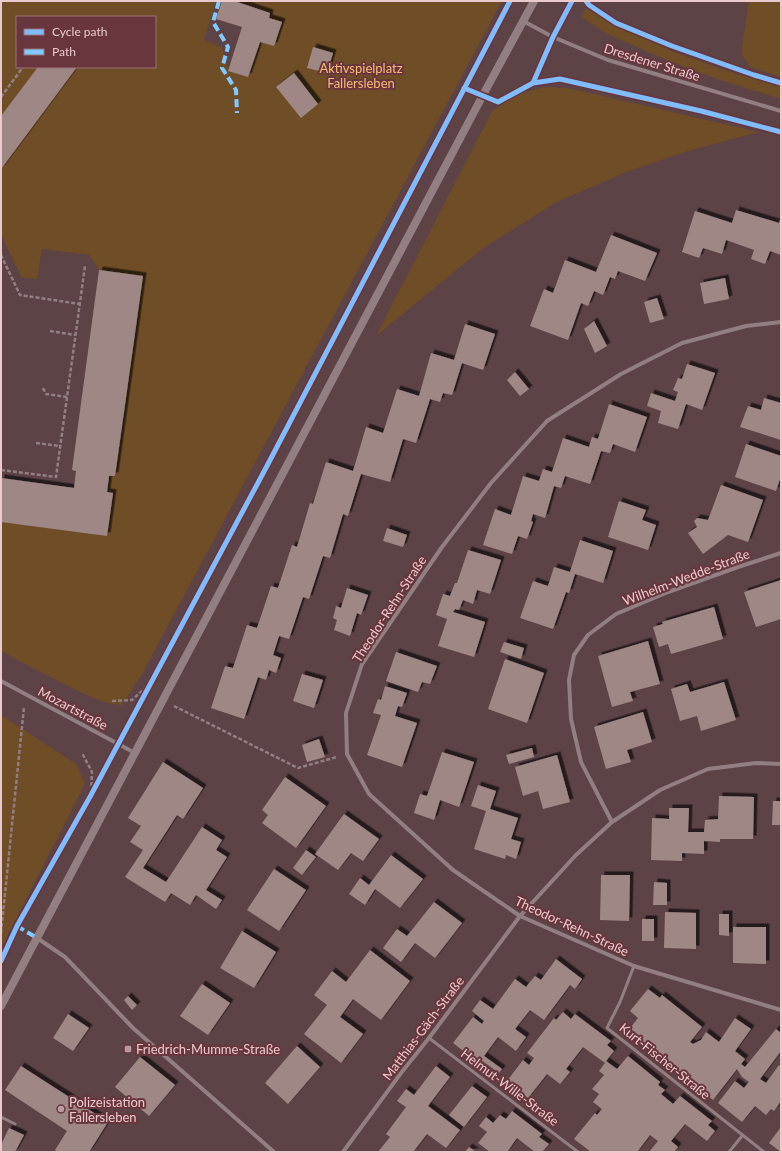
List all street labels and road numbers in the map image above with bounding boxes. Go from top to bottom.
street label: Dresdener Straße [602,40,702,84]
street label: Wilhelm-Wedde-Straße [620,545,752,609]
street label: Theodor-Rehn-Straße [349,553,430,665]
street label: Mozartstraße [35,683,111,733]
street label: Theodor-Rehn-Straße [512,893,632,959]
street label: Matthias-Gäch-Straße [379,973,467,1083]
street label: Kurt-Fischer-Straße [616,1019,714,1103]
street label: Helmut-Wille-Straße [458,1045,562,1129]

